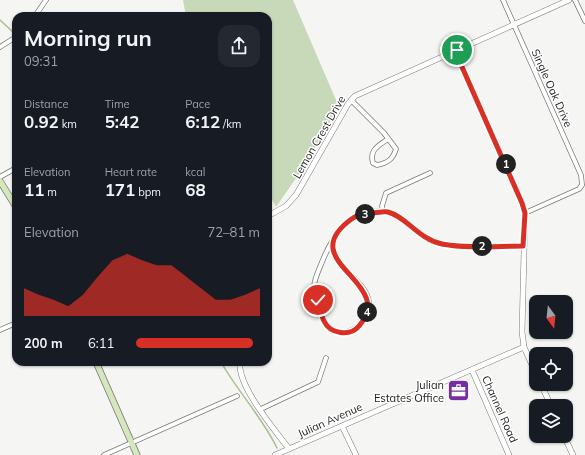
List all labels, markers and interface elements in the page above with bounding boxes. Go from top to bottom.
text: Morning run [24,24,152,52]
button: share [218,25,260,67]
pin [440,33,474,67]
icon: arrive [446,39,468,61]
street label: Single Oak Drive [528,47,576,129]
text: 09:31 [24,53,58,69]
street label: Lemon Crest Drive [290,93,348,181]
text: Distance [24,97,68,111]
text: Time [105,97,130,111]
text: Pace [185,97,210,111]
text: 0.92 [24,111,59,132]
text: 5:42 [105,111,139,132]
text: 6:12 [185,111,220,132]
text: km [59,117,77,131]
text: /km [220,117,241,131]
pin: 1 [496,154,516,174]
text: 1 [503,157,509,171]
text: Elevation [24,165,71,179]
text: Heart rate [105,165,157,179]
text: kcal [185,165,205,179]
text: 11 [24,179,44,200]
text: 171 [105,179,135,200]
text: 68 [185,179,206,200]
text: m [44,185,57,199]
text: bpm [135,185,161,199]
pin: 3 [355,204,375,224]
text: 3 [362,207,368,221]
text: Elevation [24,224,79,240]
text: 72–81 m [207,224,260,240]
pin: 2 [472,236,492,256]
text: 2 [479,239,485,253]
pin [301,283,335,317]
icon: check [307,289,329,311]
north arrow [529,295,573,339]
map controls [529,295,573,443]
pin: 4 [357,302,377,322]
text: 4 [364,305,370,319]
text: 200 m [24,335,63,351]
text: 6:11 [88,335,114,351]
button: locate [529,347,573,391]
street label: Channel Road [479,373,521,445]
place label: Julian Estates Office [374,378,444,405]
office icon: Julian Estates Office [446,378,472,404]
street label: Julian Avenue [295,399,365,441]
button: layers [529,399,573,443]

